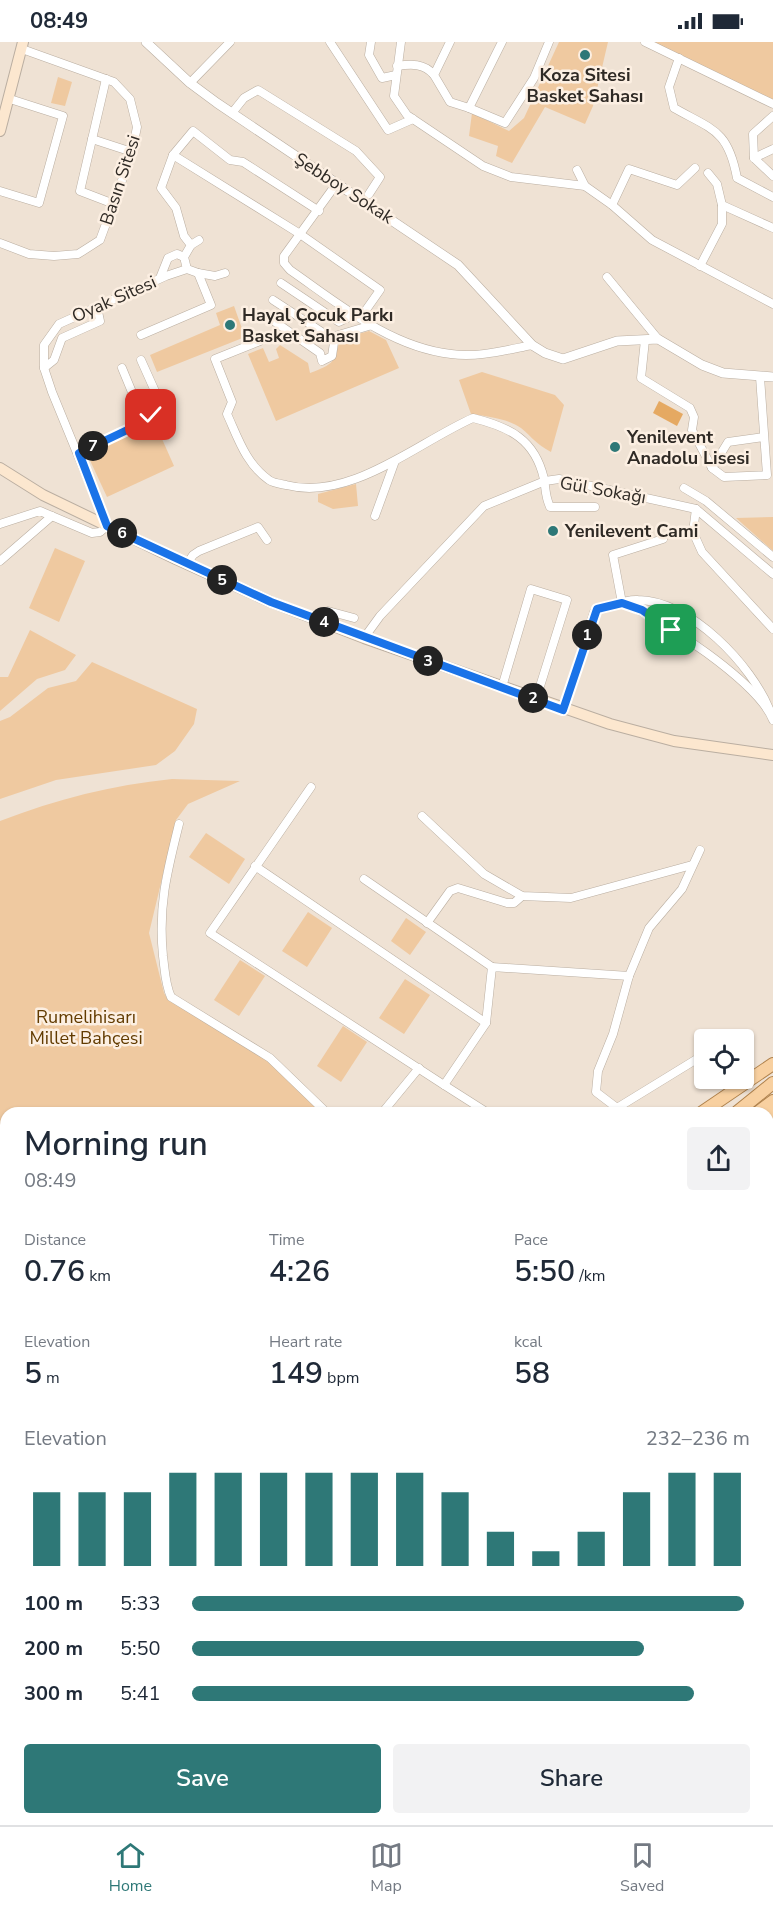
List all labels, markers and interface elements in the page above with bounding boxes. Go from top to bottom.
text: 08:49 [30,6,88,36]
marker: Koza Sitesi Basket Sahası [578,48,592,62]
place label: Koza Sitesi Basket Sahası [527,63,643,108]
street label: Basın Sitesi [94,132,146,228]
street label: Şebboy Sokak [290,147,399,230]
street label: Oyak Sitesi [68,270,160,328]
place label: Hayal Çocuk Parkı Basket Sahası [242,303,393,348]
marker: Hayal Çocuk Parkı Basket Sahası [223,318,237,332]
pin [125,389,176,440]
icon: check [134,398,167,431]
place label: Yenilevent Anadolu Lisesi [626,425,750,470]
pin: 7 [78,431,108,461]
text: 7 [88,435,98,457]
marker: Yenilevent Anadolu Lisesi [608,440,622,454]
street label: Gül Sokağı [558,471,648,509]
pin: 6 [107,518,137,548]
place label: Yenilevent Cami [564,519,698,543]
text: 6 [117,522,127,544]
marker: Yenilevent Cami [546,524,560,538]
pin: 5 [207,565,237,595]
text: 5 [217,569,227,591]
pin [645,604,696,655]
pin: 4 [309,607,339,637]
text: 4 [319,611,329,633]
icon: arrive [654,613,687,646]
pin: 1 [572,620,602,650]
text: 1 [582,624,592,646]
pin: 3 [413,646,443,676]
text: 3 [423,650,433,672]
pin: 2 [518,683,548,713]
text: 2 [528,687,538,709]
park label: Rumelihisarı Millet Bahçesi [29,1005,143,1050]
map controls [694,1029,754,1089]
button: locate [694,1029,754,1089]
text: Morning run [24,1122,208,1167]
button: share [687,1127,750,1190]
text: 08:49 [24,1167,77,1194]
text: Distance [24,1229,86,1251]
text: Time [269,1229,305,1251]
text: Pace [514,1229,548,1251]
text: 0.76 [24,1251,85,1292]
text: 4:26 [269,1251,330,1292]
text: 5:50 [514,1251,575,1292]
text: km [85,1265,111,1287]
text: /km [575,1265,605,1287]
text: Elevation [24,1331,90,1353]
text: Heart rate [269,1331,342,1353]
text: kcal [514,1331,542,1353]
text: 5 [24,1353,42,1394]
text: 149 [269,1353,323,1394]
text: 58 [514,1353,550,1394]
text: m [42,1367,60,1389]
text: bpm [323,1367,359,1389]
text: Elevation [24,1425,107,1452]
text: 232–236 m [646,1425,750,1452]
text: 100 m [24,1590,83,1617]
text: 5:33 [120,1590,161,1617]
text: 200 m [24,1635,83,1662]
text: 5:50 [120,1635,161,1662]
text: 300 m [24,1680,83,1707]
text: 5:41 [120,1680,161,1707]
button: Save [24,1744,381,1813]
button: Share [393,1744,750,1813]
tab: Home [109,1839,152,1897]
tab: Map [370,1839,403,1897]
tab: Saved [620,1839,664,1897]

